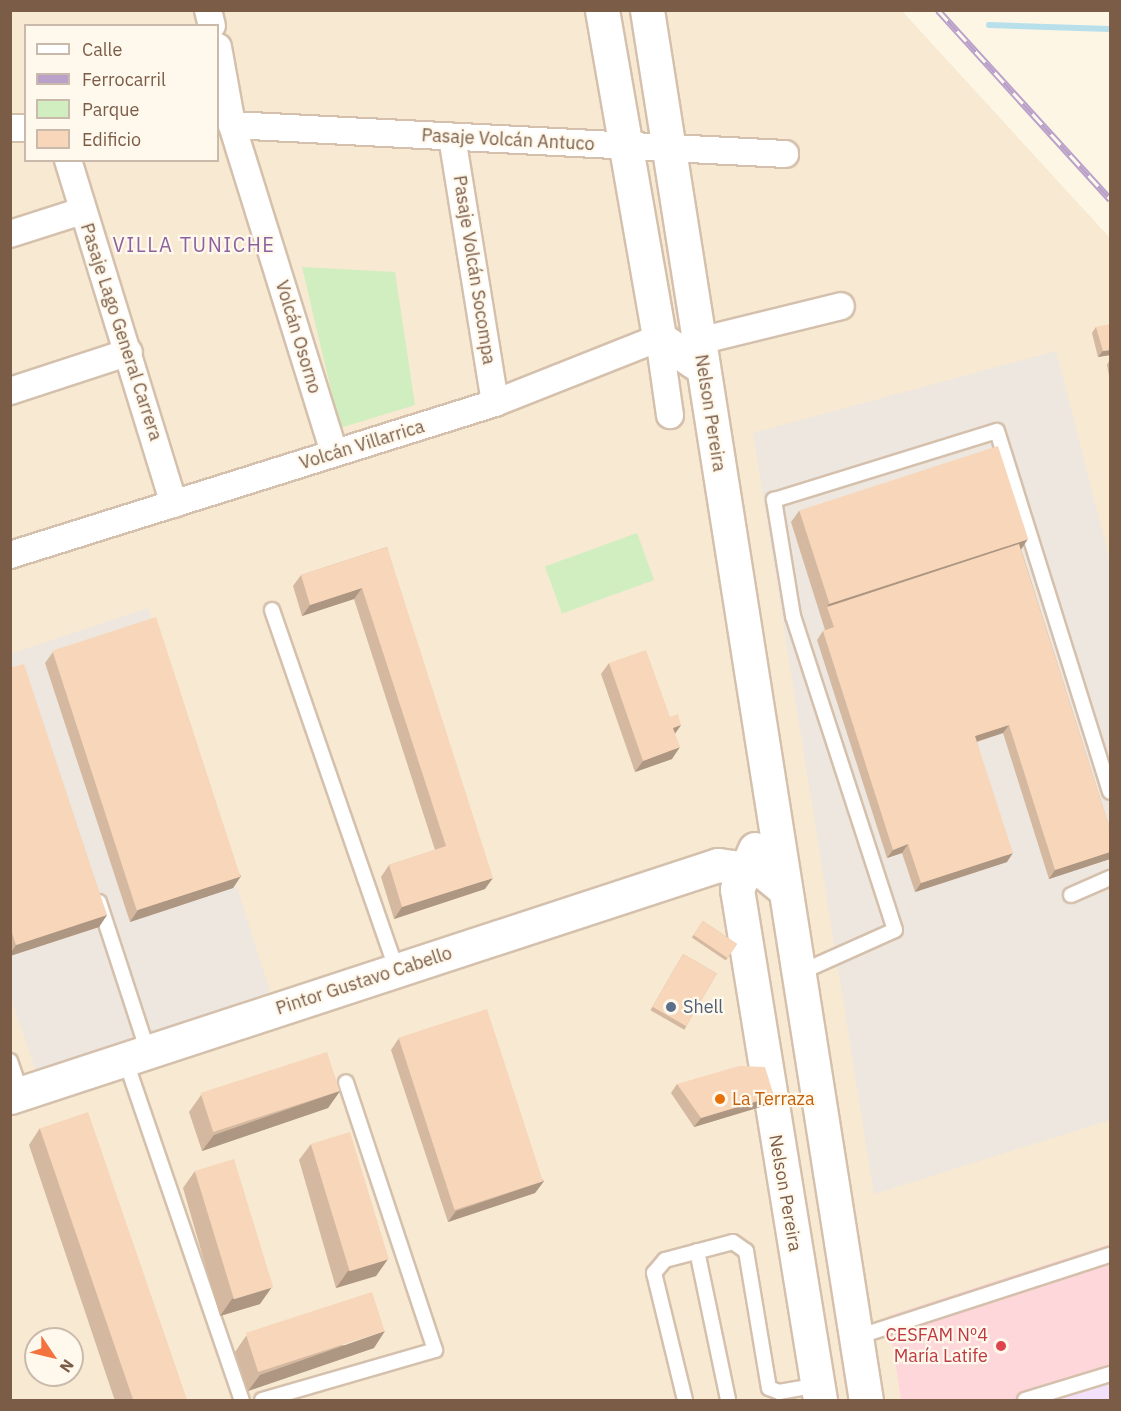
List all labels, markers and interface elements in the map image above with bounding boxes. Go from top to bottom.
legend [24,24,219,162]
text: Calle [82,38,122,61]
text: Ferrocarril [82,68,166,91]
text: Parque [82,98,139,121]
street label: Pasaje Volcán Antuco [421,125,595,155]
text: Edificio [82,128,141,151]
street label: Pasaje Volcán Socompa [448,174,500,366]
street label: Pasaje Lago General Carrera [76,221,166,443]
district label: VILLA TUNICHE [113,232,275,256]
street label: Volcán Osorno [271,278,325,396]
street label: Nelson Pereira [690,353,730,473]
street label: Volcán Villarrica [297,416,427,474]
street label: Pintor Gustavo Cabello [273,942,455,1020]
place label: Shell [683,996,723,1018]
marker: Shell [664,1000,678,1014]
place label: La Terraza [732,1088,815,1110]
marker: La Terraza [713,1092,727,1106]
street label: Nelson Pereira [764,1133,806,1253]
place label: CESFAM Nº4 María Latife [886,1325,988,1368]
north arrow [24,1327,84,1387]
marker: CESFAM Nº4 María Latife [992,1337,1010,1355]
text: N [56,1356,79,1377]

